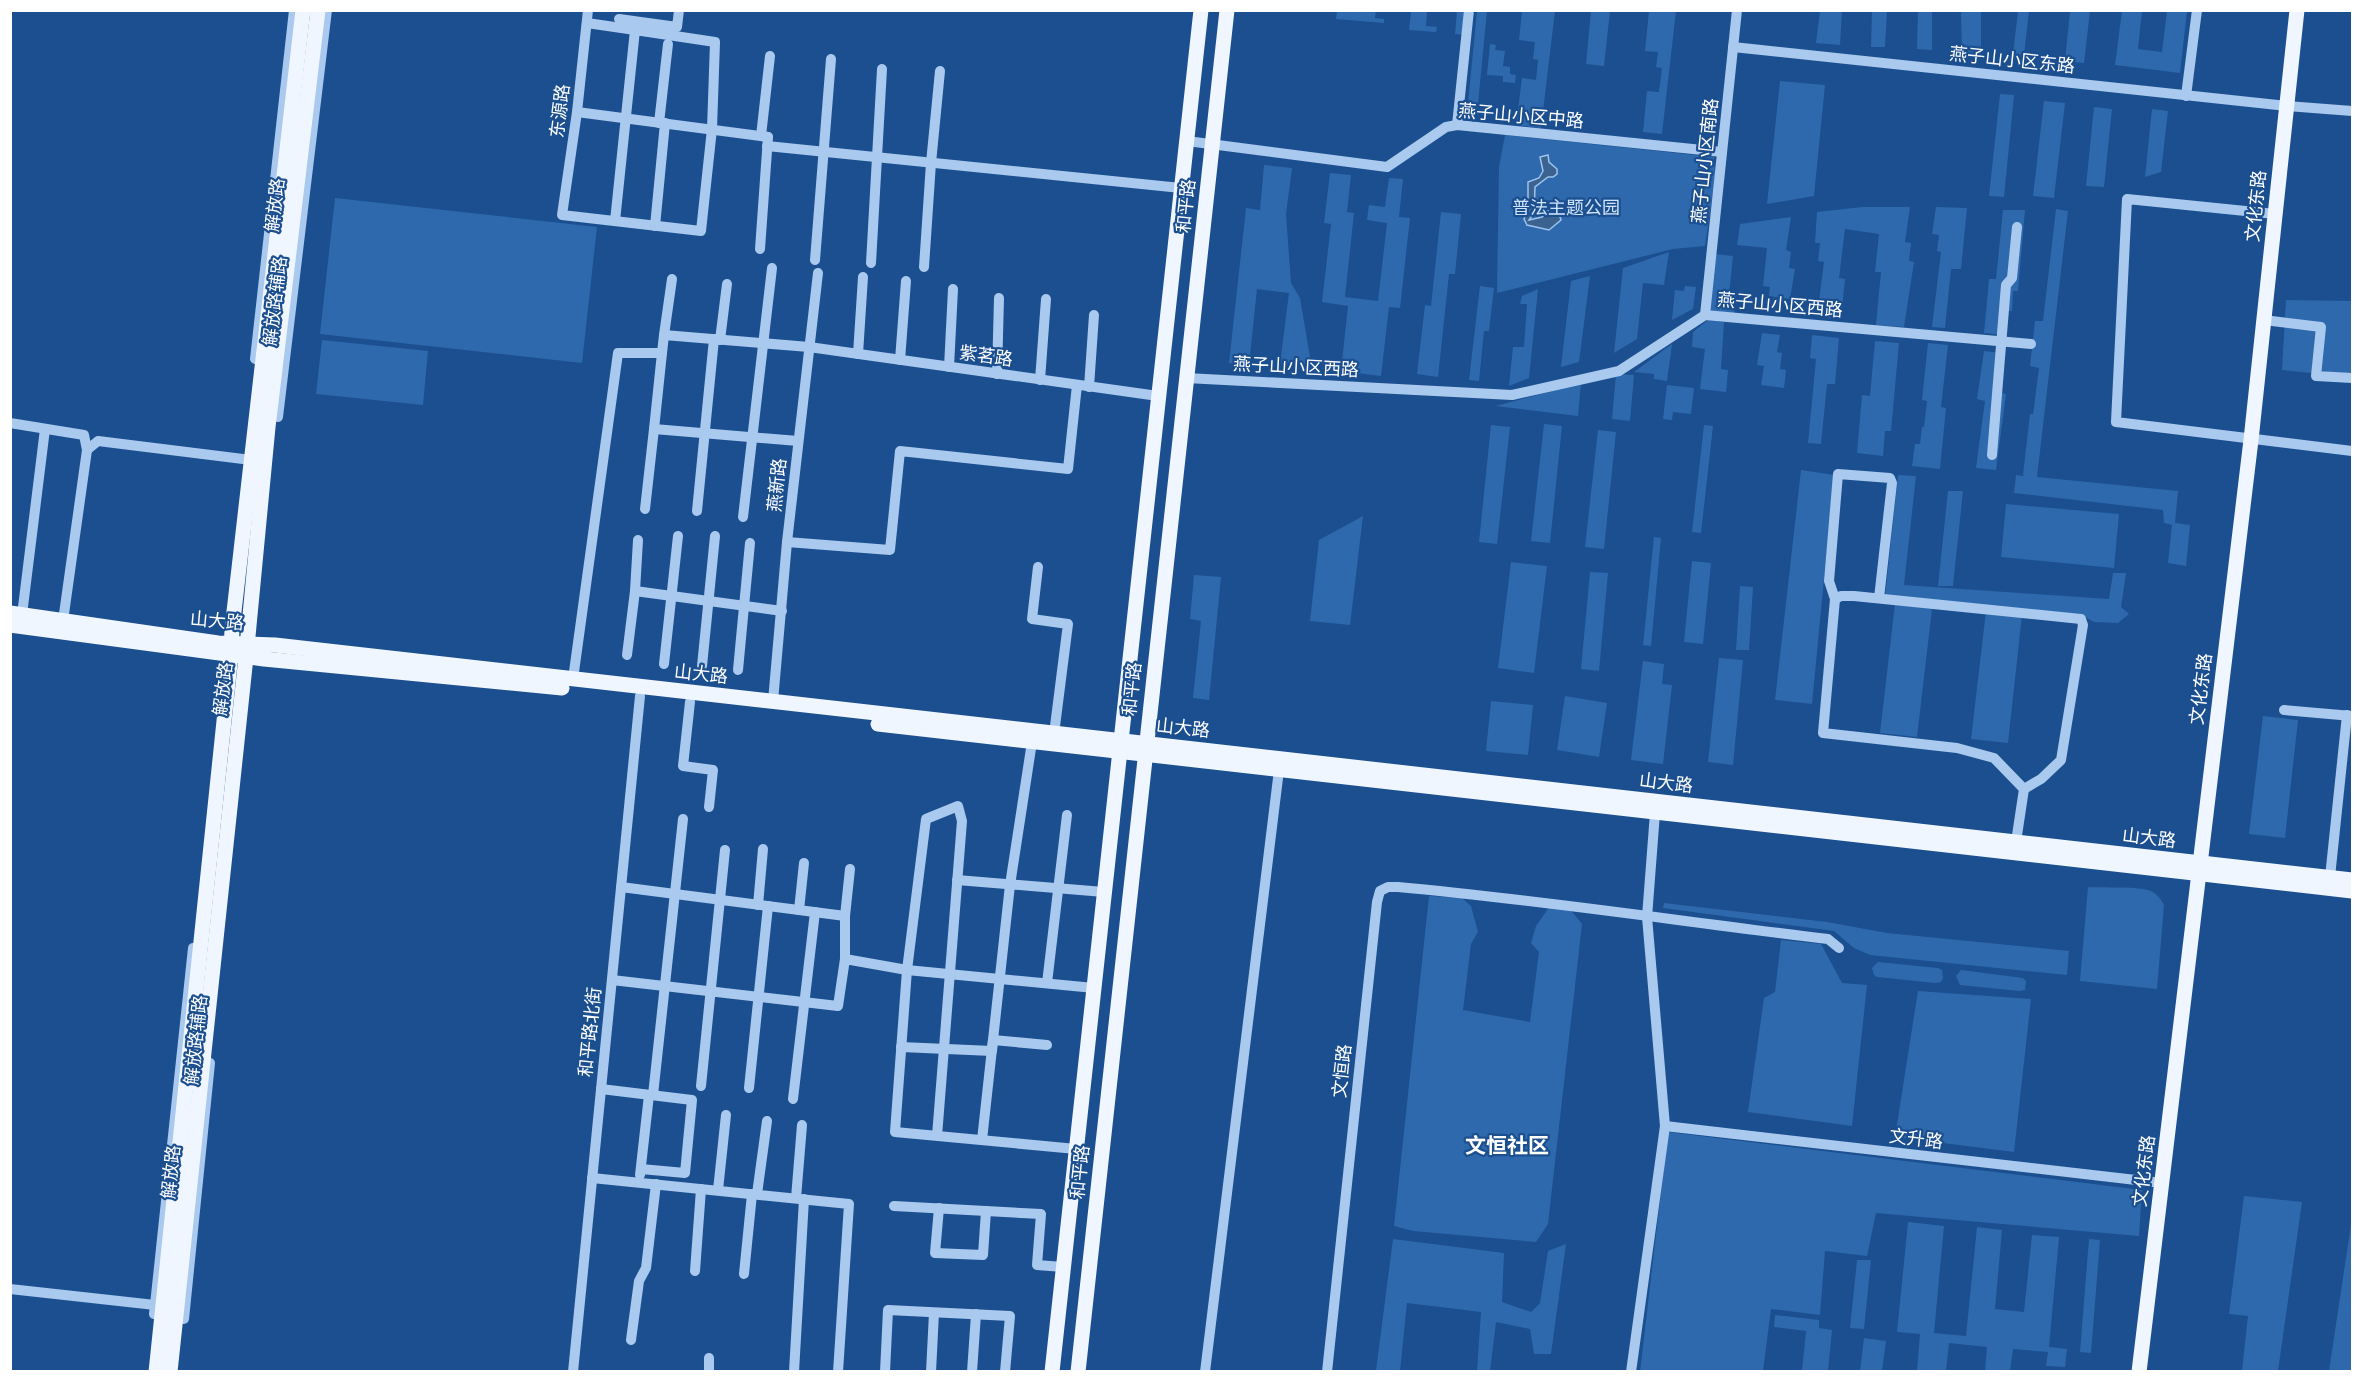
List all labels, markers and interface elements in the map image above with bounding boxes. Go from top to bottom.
street label: 燕子山小区东路 [1948,40,2076,78]
street label: 东源路 [544,83,574,139]
street label: 燕子山小区南路 [1685,97,1723,225]
street label: 燕子山小区中路 [1457,98,1585,132]
street label: 文化东路 [2239,169,2271,243]
street label: 解放路 [259,177,289,233]
street label: 和平路 [1170,178,1200,234]
park label: 普法主题公园 [1512,195,1620,219]
street label: 解放路辅路 [257,255,291,347]
street label: 燕子山小区西路 [1716,287,1844,321]
street label: 紫茗路 [958,339,1015,371]
street label: 燕子山小区西路 [1233,351,1360,381]
street label: 燕新路 [761,457,791,513]
street label: 山大路 [189,606,245,634]
street label: 文化东路 [2184,652,2216,726]
street label: 山大路 [673,658,729,688]
street label: 解放路 [207,661,237,717]
street label: 和平路 [1116,661,1146,717]
street label: 山大路 [1155,712,1211,742]
street label: 山大路 [1638,767,1694,797]
street label: 山大路 [2121,822,2177,852]
street label: 和平路北街 [572,986,606,1078]
street label: 解放路辅路 [178,994,212,1086]
street label: 文恒路 [1326,1043,1356,1099]
street label: 文升路 [1888,1123,1944,1153]
district label: 文恒社区 [1465,1131,1549,1159]
street label: 文化东路 [2127,1134,2159,1208]
street label: 解放路 [155,1144,185,1200]
street label: 和平路 [1064,1144,1094,1200]

